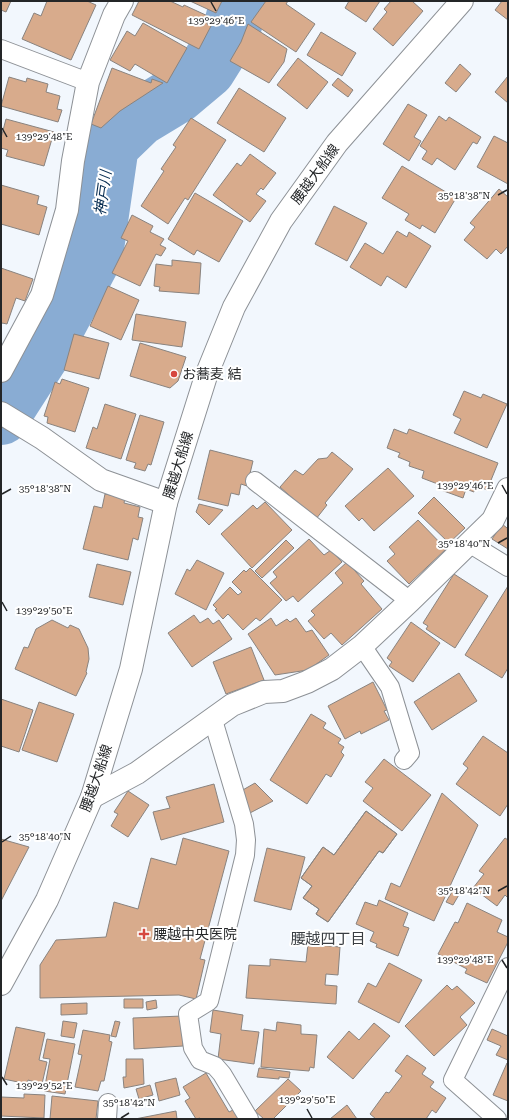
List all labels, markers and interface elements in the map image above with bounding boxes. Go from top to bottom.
text: 139°29'46"E [188,15,244,26]
text: 139°29'48"E [16,131,72,142]
street label: 腰越大船線 [288,141,342,207]
water label: 神戸川 [91,167,115,217]
text: 35°18'38"N [438,190,490,201]
place label: お蕎麦 結 [182,366,242,382]
marker: お蕎麦 結 [169,369,179,379]
street label: 腰越大船線 [160,429,196,501]
text: 139°29'46"E [437,480,493,491]
text: 35°18'38"N [19,483,71,494]
text: 35°18'40"N [438,538,490,549]
text: 139°29'50"E [16,605,72,616]
street label: 腰越大船線 [77,742,115,814]
text: 35°18'40"N [19,831,71,842]
text: 35°18'42"N [438,885,490,896]
place label: 腰越中央医院 [153,926,237,942]
marker: 腰越中央医院 [138,928,150,940]
district label: 腰越四丁目 [290,930,366,948]
text: 139°29'48"E [437,954,493,965]
text: 139°29'52"E [16,1080,72,1091]
text: 139°29'50"E [279,1094,335,1105]
text: 35°18'42"N [103,1097,155,1108]

